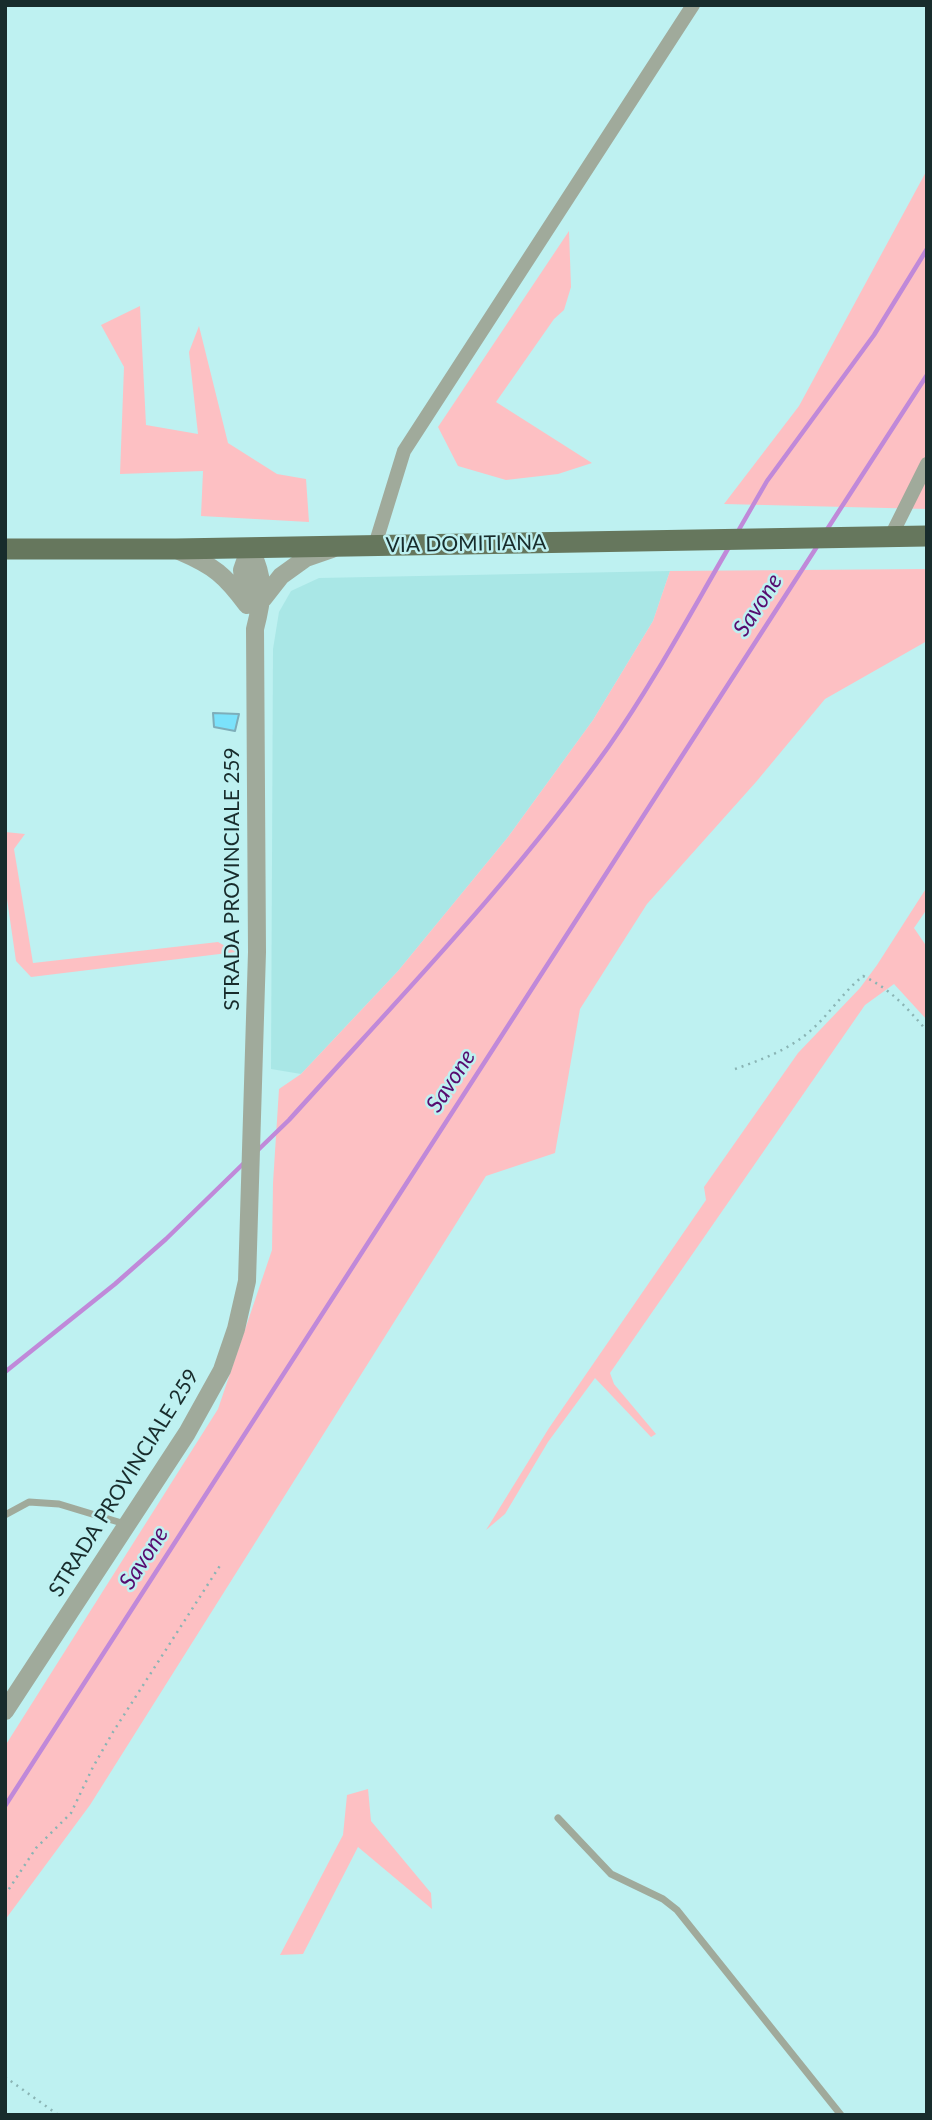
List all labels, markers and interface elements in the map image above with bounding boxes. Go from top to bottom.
street label: VIA DOMITIANA [385,530,547,558]
water label: Savone [728,568,788,642]
street label: STRADA PROVINCIALE 259 [219,747,245,1011]
water label: Savone [421,1044,481,1118]
street label: STRADA PROVINCIALE 259 [44,1365,204,1601]
water label: Savone [114,1521,174,1595]

